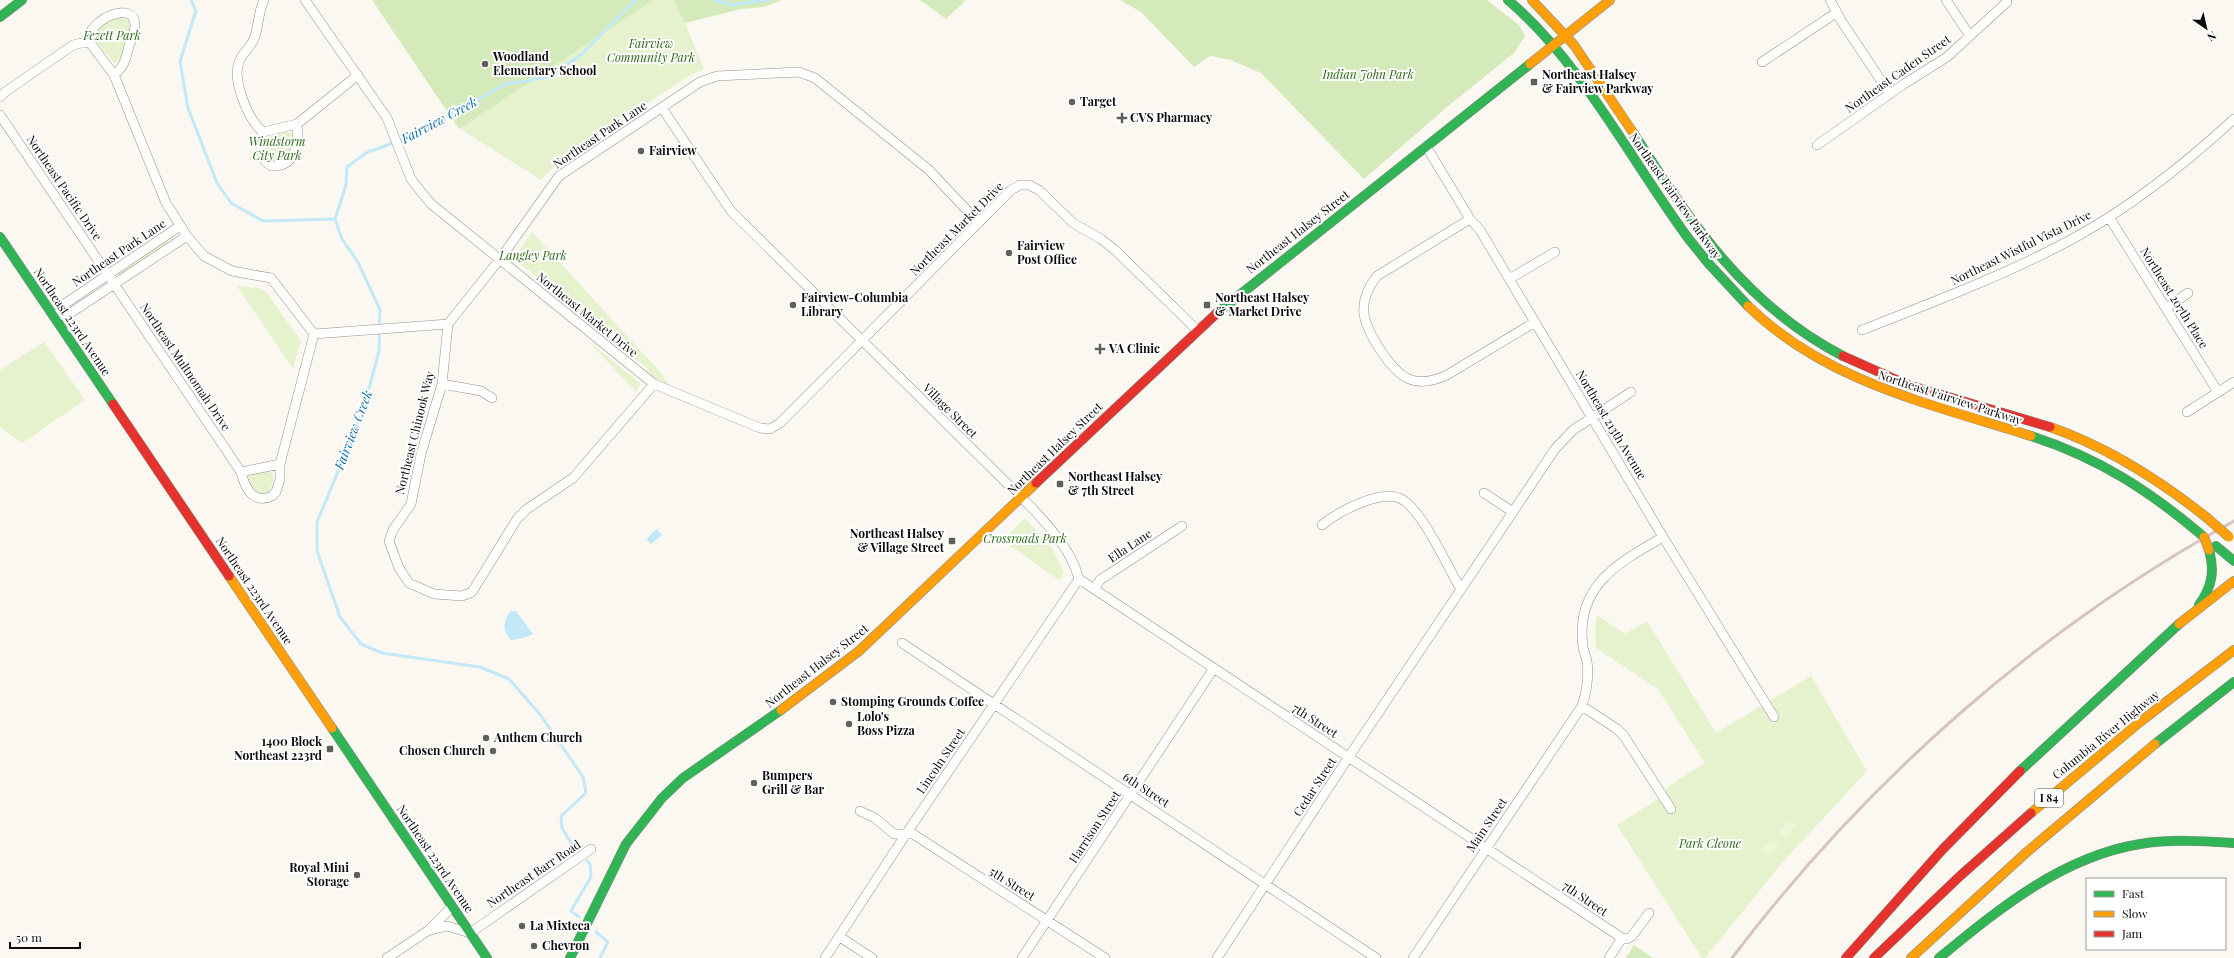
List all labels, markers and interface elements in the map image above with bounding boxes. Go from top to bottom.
north arrow [2186,8,2226,48]
park label: Fezett Park [82,27,141,43]
text: N [2204,28,2219,45]
street label: Northeast Caden Street [1841,30,1954,116]
park label: Fairview Community Park [607,35,695,65]
place label: Woodland Elementary School [492,48,597,78]
marker: Woodland Elementary School [480,59,490,69]
park label: Indian John Park [1321,66,1414,82]
place label: Northeast Halsey & Fairview Parkway [1542,66,1654,96]
marker: Northeast Halsey & Fairview Parkway [1529,77,1539,87]
water label: Fairview Creek [397,92,480,147]
place label: Target [1080,93,1117,109]
street label: Northeast Park Lane [550,97,649,171]
marker: Target [1067,97,1077,107]
place label: CVS Pharmacy [1130,109,1213,125]
marker: CVS Pharmacy [1117,113,1127,123]
street label: Northeast Fairview Parkway [1626,129,1726,262]
street label: Northeast Pacific Drive [24,132,106,243]
park label: Windstorm City Park [248,133,306,163]
place label: Fairview [649,142,697,158]
marker: Fairview [636,146,646,156]
street label: Northeast Market Drive [906,178,1007,279]
street label: Northeast Halsey Street [1243,185,1353,276]
street label: Northeast Wistful Vista Drive [1948,206,2094,288]
street label: Northeast Park Lane [69,215,168,289]
place label: Fairview Post Office [1017,237,1077,267]
street label: Northeast 207th Place [2137,244,2212,351]
park label: Langley Park [498,247,567,263]
marker: Fairview Post Office [1004,248,1014,258]
street label: Northeast 223rd Avenue [31,264,115,379]
street label: Northeast Market Drive [534,268,642,360]
place label: Fairview-Columbia Library [801,289,909,319]
place label: Northeast Halsey & Market Drive [1215,289,1310,319]
street label: Northeast Multnomah Drive [137,300,235,433]
marker: Fairview-Columbia Library [788,300,798,310]
marker: Northeast Halsey & Market Drive [1202,300,1212,310]
place label: VA Clinic [1108,340,1160,356]
marker: VA Clinic [1094,343,1106,355]
street label: Northeast Fairview Parkway [1876,366,2024,428]
street label: Northeast 213th Avenue [1573,367,1651,482]
street label: Northeast Chinook Way [391,370,437,496]
street label: Village Street [919,379,982,442]
water label: Fairview Creek [329,387,376,473]
street label: Northeast Halsey Street [1003,398,1106,498]
place label: Northeast Halsey & 7th Street [1068,468,1163,498]
marker: Northeast Halsey & 7th Street [1055,479,1065,489]
place label: Northeast Halsey & Village Street [850,525,945,555]
street label: Ella Lane [1105,525,1154,566]
park label: Crossroads Park [983,530,1067,546]
street label: Northeast 223rd Avenue [213,533,297,648]
marker: Northeast Halsey & Village Street [947,536,957,546]
street label: Northeast Halsey Street [762,619,872,710]
street label: Columbia River Highway [2049,686,2162,782]
place label: Stomping Grounds Coffee [841,693,984,709]
marker: Stomping Grounds Coffee [828,697,838,707]
street label: 7th Street [1290,699,1342,741]
place label: Lolo's Boss Pizza [857,708,916,738]
marker: Lolo's Boss Pizza [844,719,854,729]
street label: Lincoln Street [912,724,968,796]
place label: Anthem Church [493,729,583,745]
place label: 1400 Block Northeast 223rd [234,733,323,763]
marker: Anthem Church [481,733,491,743]
place label: Chosen Church [399,742,486,758]
marker: 1400 Block Northeast 223rd [325,744,335,754]
marker: Chosen Church [488,746,498,756]
street label: Cedar Street [1289,753,1340,819]
place label: Bumpers Grill & Bar [762,767,824,797]
street label: 6th Street [1120,768,1174,811]
marker: Bumpers Grill & Bar [749,778,759,788]
street label: Harrison Street [1065,786,1124,866]
road number: I 84 [2035,789,2063,807]
street label: Main Street [1462,794,1511,855]
street label: Northeast 223rd Avenue [394,801,478,916]
park label: Park Cleone [1678,835,1741,851]
street label: Northeast Barr Road [483,836,584,911]
place label: Royal Mini Storage [289,859,349,889]
street label: 5th Street [986,863,1039,904]
marker: Royal Mini Storage [352,870,362,880]
street label: 7th Street [1560,877,1612,920]
legend [2086,878,2226,950]
text: Fast [2122,885,2145,901]
text: Slow [2122,905,2148,921]
place label: La Mixteca [530,917,591,933]
marker: La Mixteca [517,921,527,931]
scale bar [10,924,80,950]
text: Jam [2121,925,2143,941]
text: 50 m [16,929,42,945]
place label: Chevron [542,937,590,953]
marker: Chevron [529,941,539,951]

